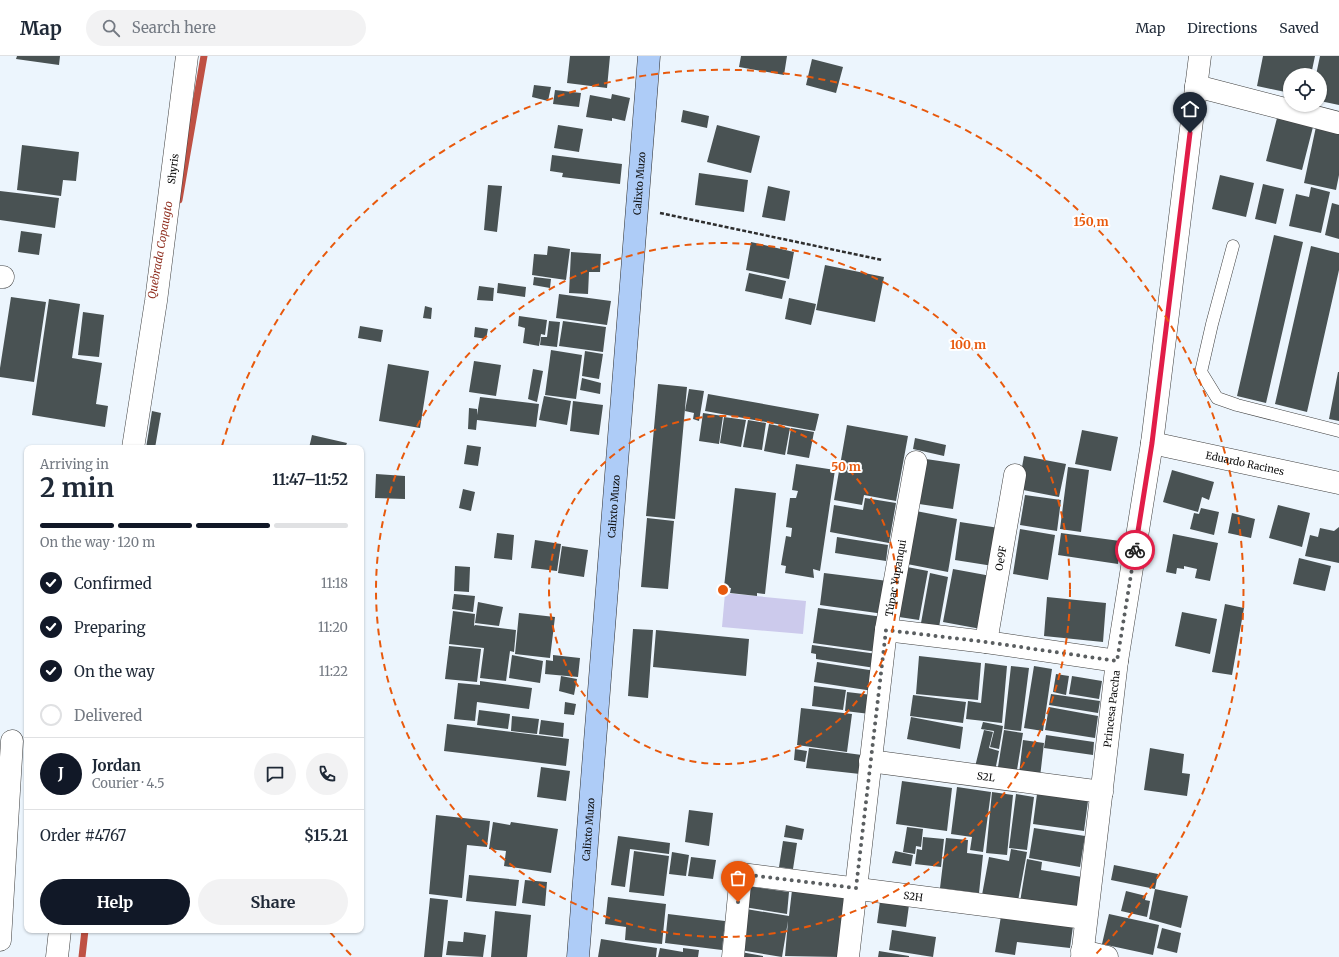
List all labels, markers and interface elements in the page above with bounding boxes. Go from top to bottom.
search box [86,10,366,46]
text: Map [20,16,62,40]
icon: search [100,17,122,39]
text: Search here [132,18,216,37]
text: Map [1135,19,1165,37]
text: Directions [1187,19,1257,37]
text: Saved [1279,19,1319,37]
map controls [1283,68,1327,112]
button: locate [1283,68,1327,112]
pin [1173,92,1207,133]
icon: home [1179,98,1201,120]
street label: Calixto Muzo [630,151,648,216]
street label: Shyris [165,153,182,185]
water label: Quebrada Copaugto [144,200,176,300]
text: 150 m [1074,214,1109,229]
text: 100 m [950,337,986,352]
street label: Eduardo Racines [1204,449,1285,478]
text: Arriving in [40,456,109,473]
text: 50 m [831,459,861,474]
text: 11:47–11:52 [272,470,348,489]
text: 2 min [40,471,114,504]
street label: Calixto Muzo [605,474,623,539]
courier [1115,530,1155,570]
text: On the way · 120 m [40,534,155,551]
street label: Túpac Yupanqui [883,539,909,618]
icon: bike [1124,539,1146,561]
street label: Oe9F [993,545,1010,572]
icon: check [40,572,62,594]
text: Confirmed [74,574,152,593]
text: 11:18 [321,575,348,592]
centre of rings [716,583,730,597]
icon: check [40,616,62,638]
text: Preparing [74,618,146,637]
text: 11:20 [318,619,348,636]
icon: check [40,660,62,682]
text: On the way [74,662,155,681]
text: 11:22 [319,663,348,680]
street label: Princesa Paccha [1101,669,1123,748]
text: Delivered [74,706,142,725]
button: chat [254,753,296,795]
button: phone [306,753,348,795]
text: Jordan [92,756,141,775]
text: J [58,764,64,783]
street label: S2L [976,769,996,785]
text: Courier · 4.5 [92,775,165,792]
street label: Calixto Muzo [580,797,598,862]
text: Order #4767 [40,826,126,845]
text: $15.21 [304,826,348,845]
pin [721,861,755,902]
icon: bag [727,867,749,889]
button: Help [40,879,190,925]
button: Share [198,879,348,925]
street label: S2H [903,889,924,904]

